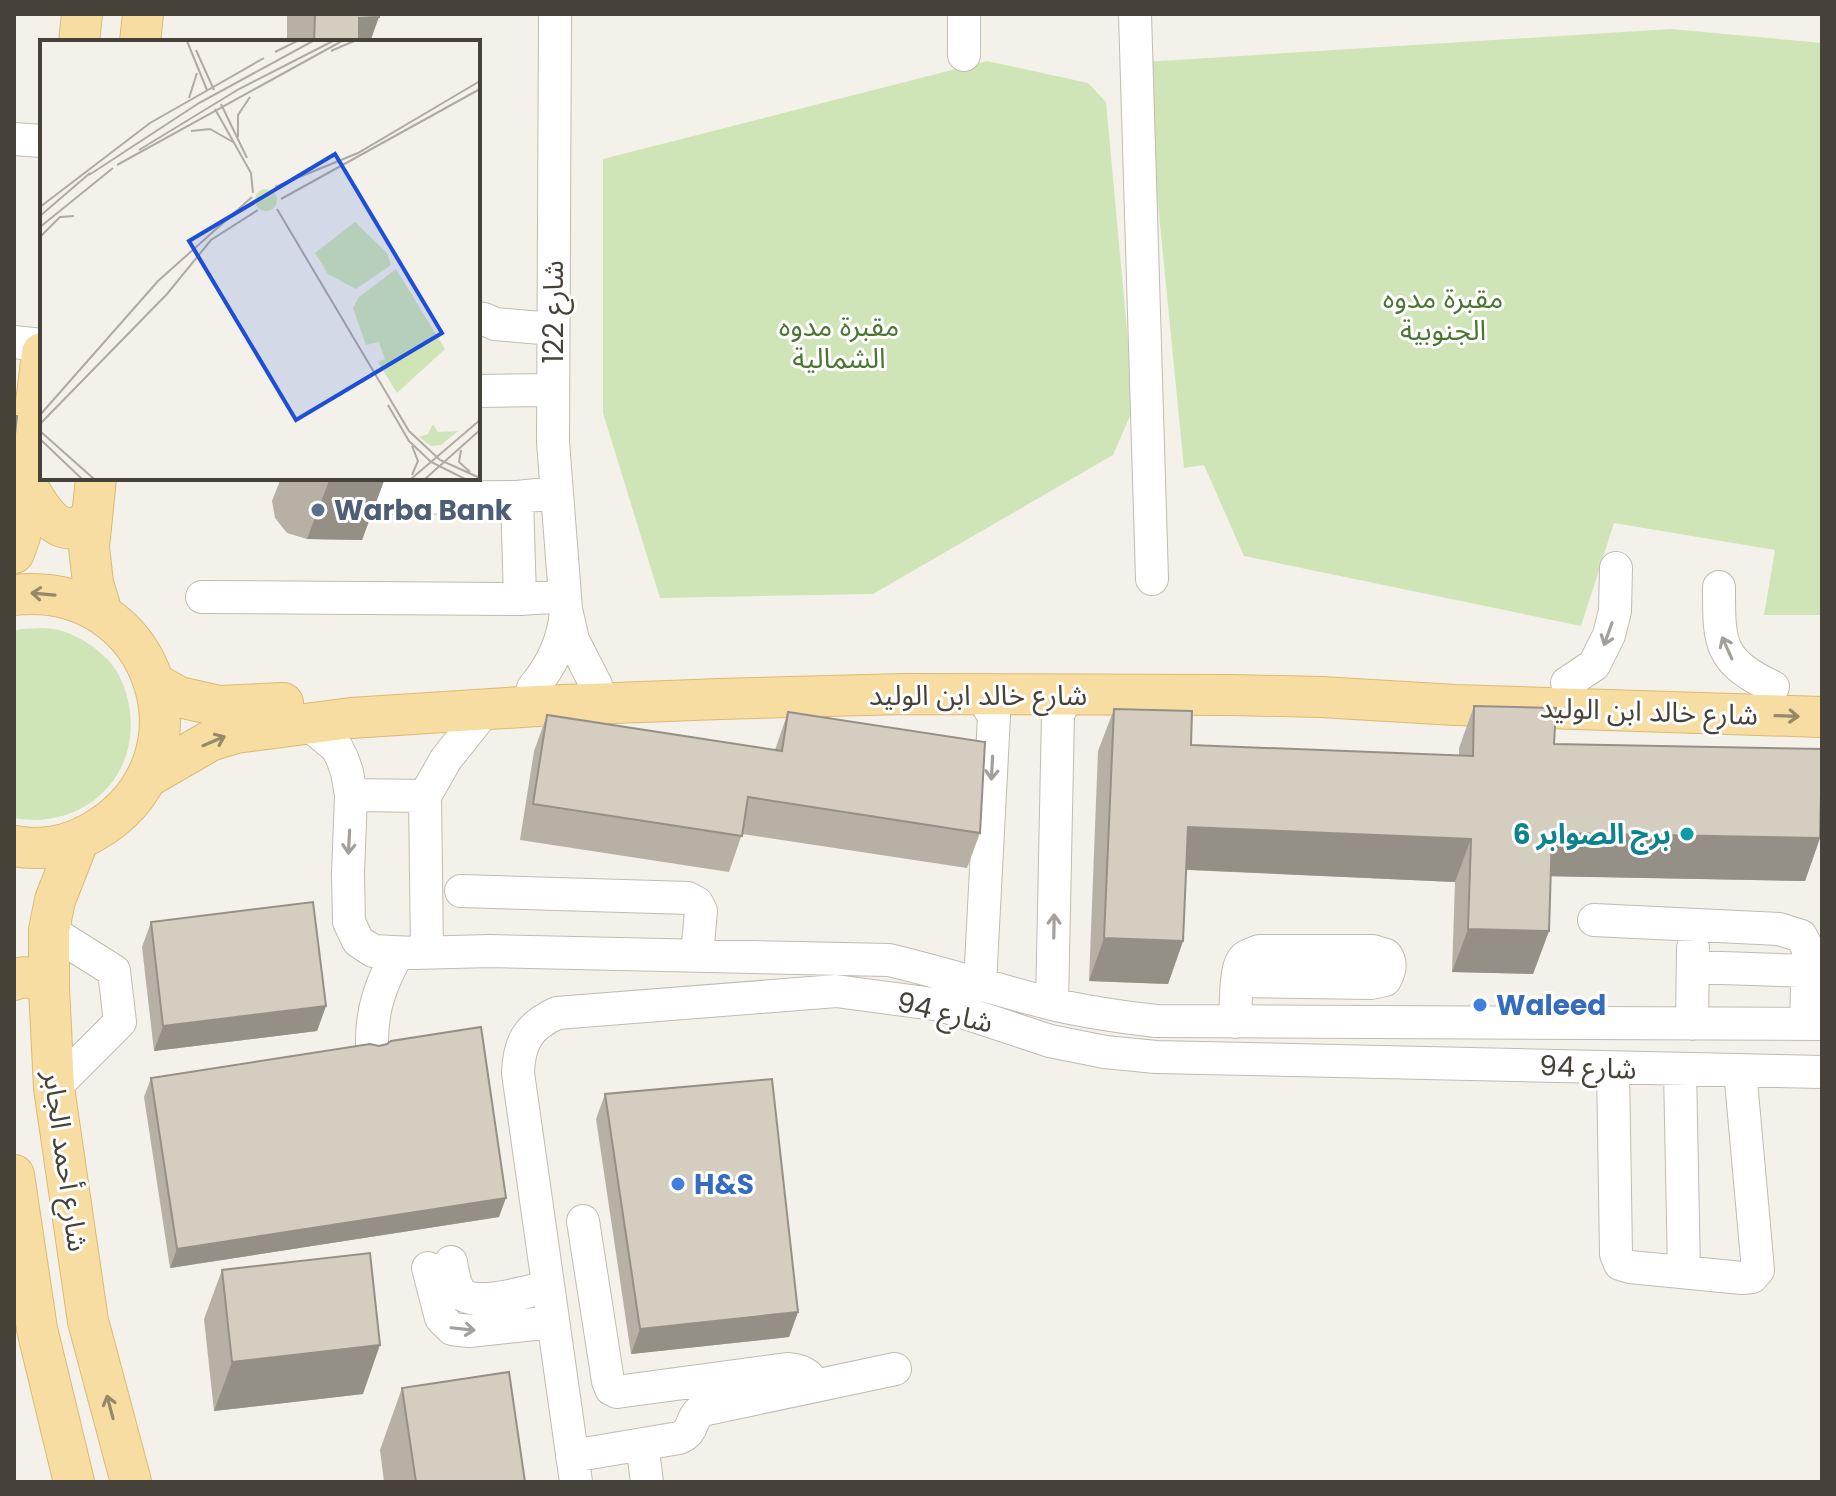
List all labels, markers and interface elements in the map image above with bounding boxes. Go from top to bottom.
inset map [40,40,480,480]
street label: شارع 122 [534,260,574,364]
park label: مقبرة مدوه الجنوبية [1383,279,1503,350]
park label: مقبرة مدوه الشمالية [779,307,899,378]
place label: Warba Bank [334,491,513,530]
marker: Warba Bank [309,501,327,519]
one-way arrow [31,586,57,601]
one-way arrow [1600,621,1614,645]
one-way arrow [1719,636,1734,660]
street label: شارع خالد ابن الوليد [869,676,1087,716]
street label: شارع خالد ابن الوليد [1539,688,1759,736]
one-way arrow [1773,708,1800,723]
one-way arrow [201,733,226,747]
one-way arrow [984,754,999,781]
place label: برج الصوابر 6 [1513,815,1671,855]
marker: برج الصوابر 6 [1678,825,1696,843]
one-way arrow [341,828,356,855]
one-way arrow [1046,913,1062,940]
street label: شارع 94 [893,983,997,1043]
place label: Waleed [1496,986,1606,1025]
marker: Waleed [1471,996,1489,1014]
street label: شارع 94 [1539,1046,1637,1090]
street label: شارع أحمد الجابر [32,1067,97,1254]
place label: H&S [694,1165,754,1204]
marker: H&S [669,1175,687,1193]
one-way arrow [450,1321,476,1336]
one-way arrow [102,1394,117,1420]

